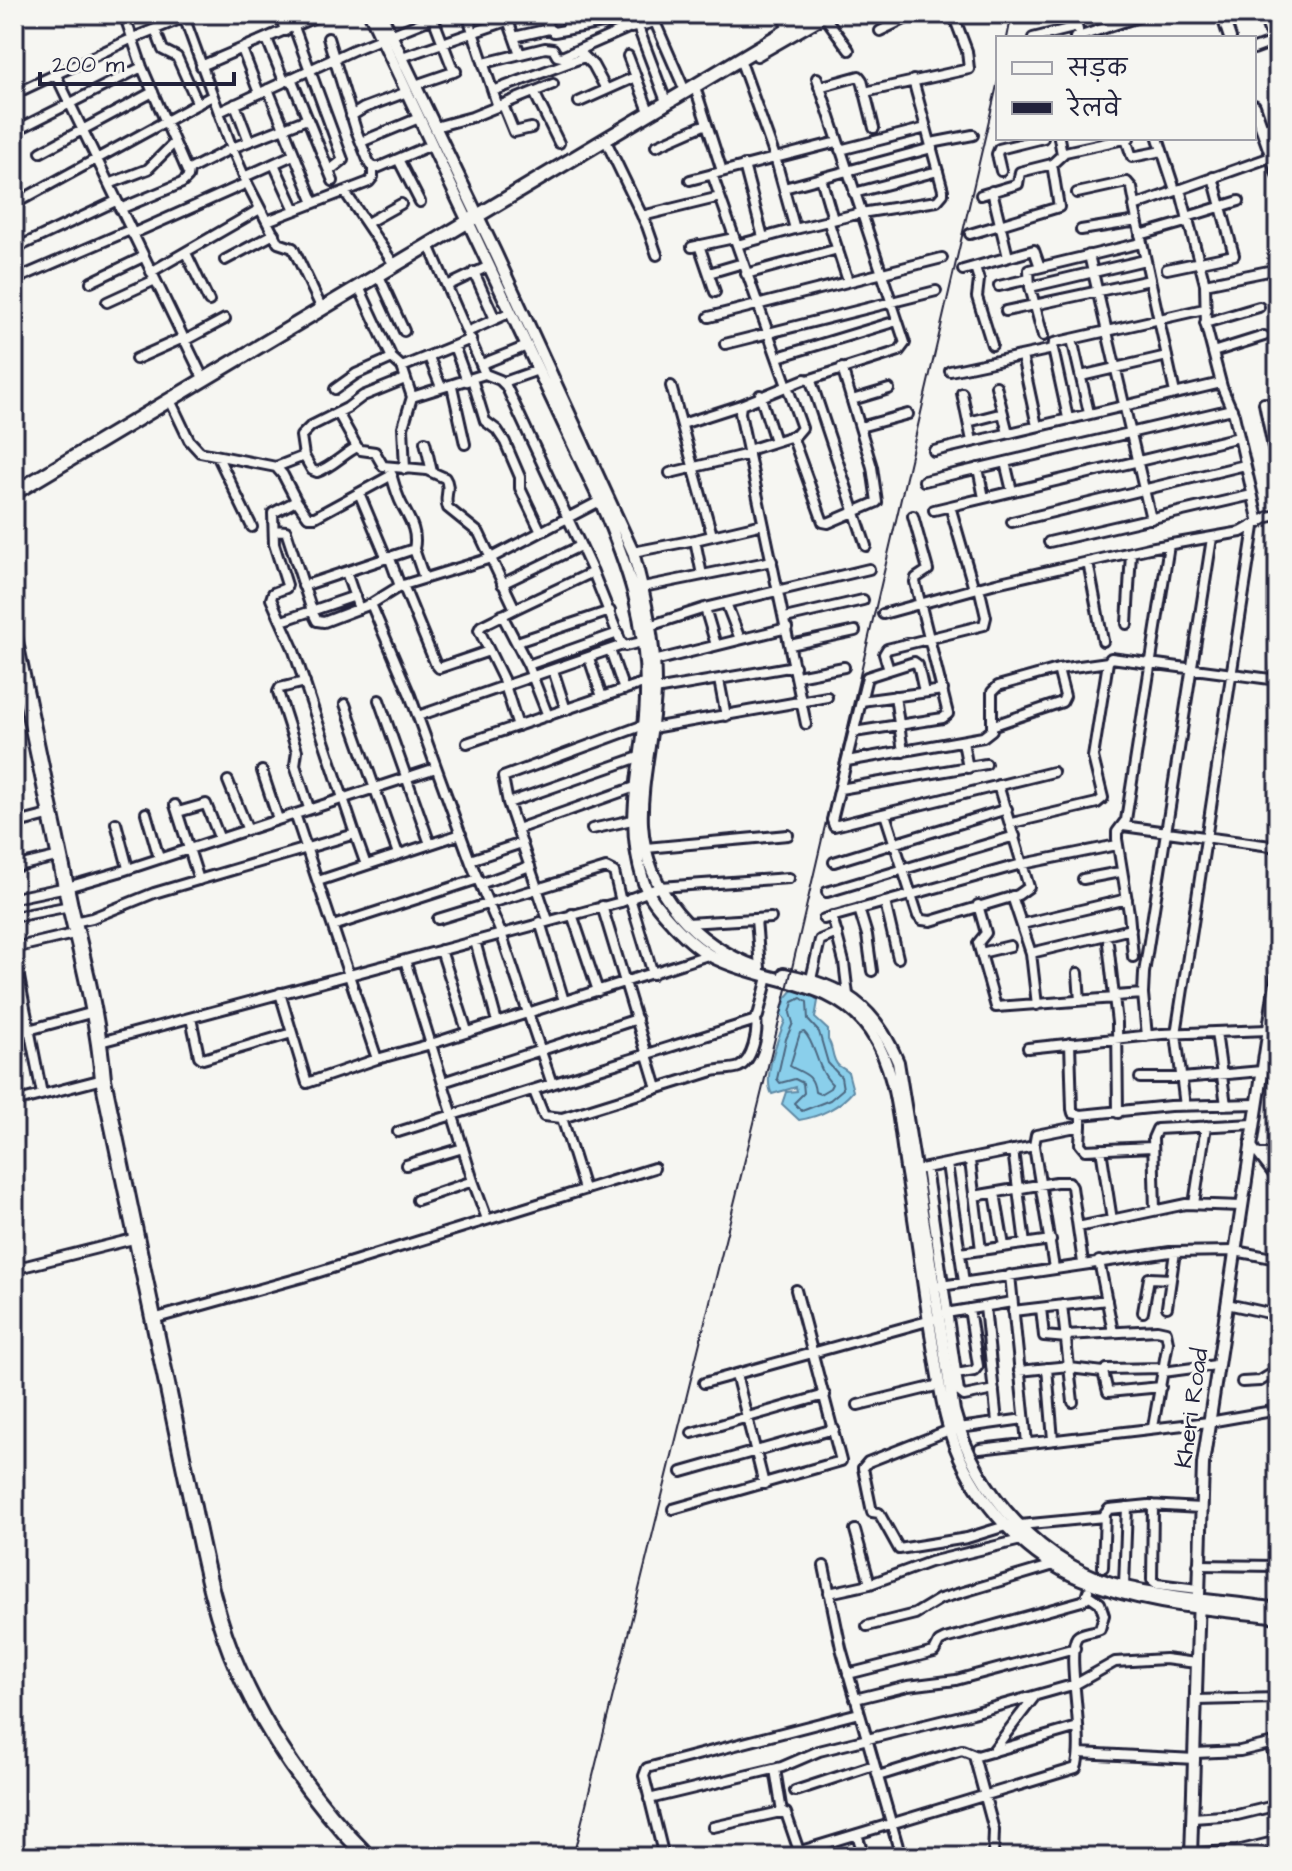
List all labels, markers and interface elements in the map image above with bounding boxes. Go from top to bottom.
scale bar [40,36,234,86]
legend [996,36,1256,140]
text: 200 m [52,48,125,82]
text: सड़क [1066,52,1129,86]
text: रेलवे [1065,88,1122,126]
street label: Kheri Road [1167,1346,1217,1470]

